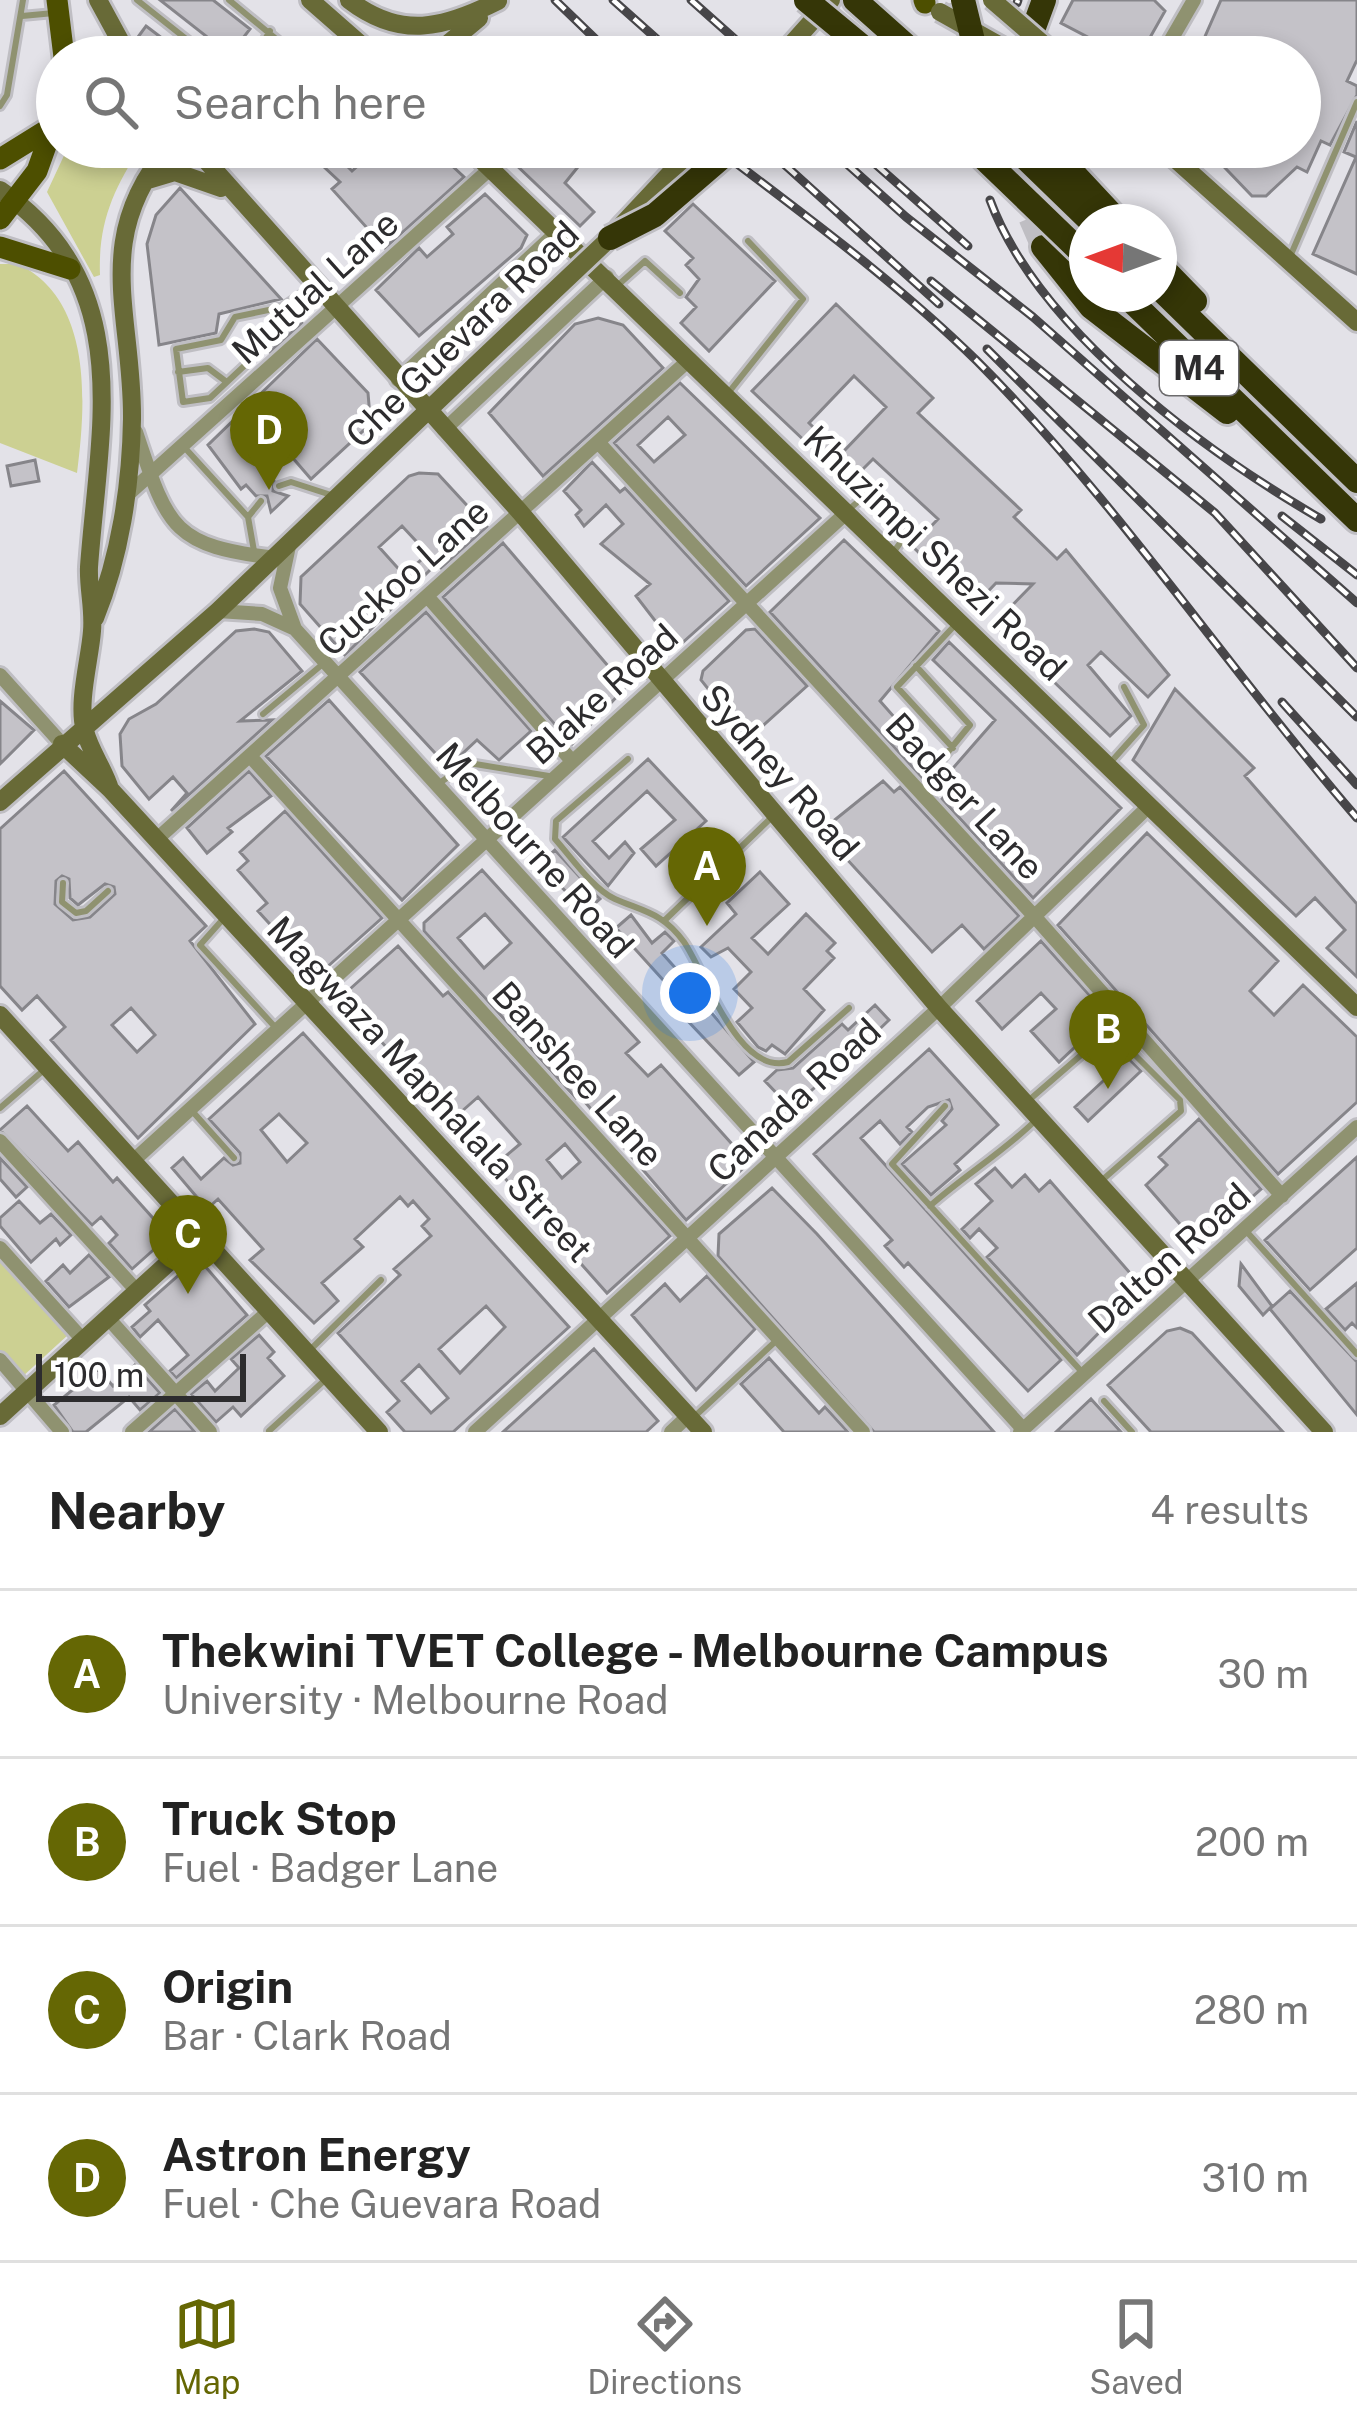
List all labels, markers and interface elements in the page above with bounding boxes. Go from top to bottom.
search box [36,36,1321,168]
icon: search [78,69,144,135]
text: Search here [174,76,427,129]
street label: Mutual Lane [224,202,406,372]
north arrow [1069,204,1177,312]
street label: Che Guevara Road [337,212,587,456]
road number: M4 [1160,341,1238,395]
pin: D [230,391,308,490]
street label: Khuzimpi Shezi Road [795,417,1075,689]
street label: Cuckoo Lane [309,489,497,665]
street label: Blake Road [518,615,686,773]
street label: Sydney Road [692,676,868,868]
street label: Badger Lane [877,704,1053,888]
street label: Melbourne Road [427,734,643,966]
pin: A [668,827,746,926]
street label: Magwaza Maphalala Street [259,908,601,1270]
your location [660,963,720,1023]
street label: Banshee Lane [484,973,672,1175]
pin: B [1069,990,1147,1089]
street label: Canada Road [699,1009,889,1191]
street label: Dalton Road [1079,1174,1259,1342]
pin: C [149,1195,227,1294]
scale bar [36,1348,246,1401]
text: 100 m [54,1356,144,1394]
text: Nearby [48,1481,225,1540]
text: 4 results [1150,1487,1309,1533]
text: Thekwini TVET College - Melbourne Campus [162,1624,1109,1677]
text: A [73,1651,101,1697]
text: 30 m [1218,1651,1309,1697]
text: University · Melbourne Road [162,1677,668,1723]
text: Truck Stop [162,1792,397,1845]
text: B [74,1819,100,1865]
text: 200 m [1195,1819,1309,1865]
text: Fuel · Badger Lane [162,1845,498,1891]
text: Origin [162,1960,293,2013]
text: C [73,1987,101,2033]
text: 280 m [1194,1987,1309,2033]
text: Bar · Clark Road [162,2013,452,2059]
text: Astron Energy [162,2128,471,2181]
text: D [73,2155,101,2201]
text: 310 m [1201,2155,1309,2201]
text: Fuel · Che Guevara Road [162,2181,601,2227]
tab: Map [173,2291,240,2401]
tab: Directions [587,2291,742,2401]
tab: Saved [1089,2291,1184,2401]

